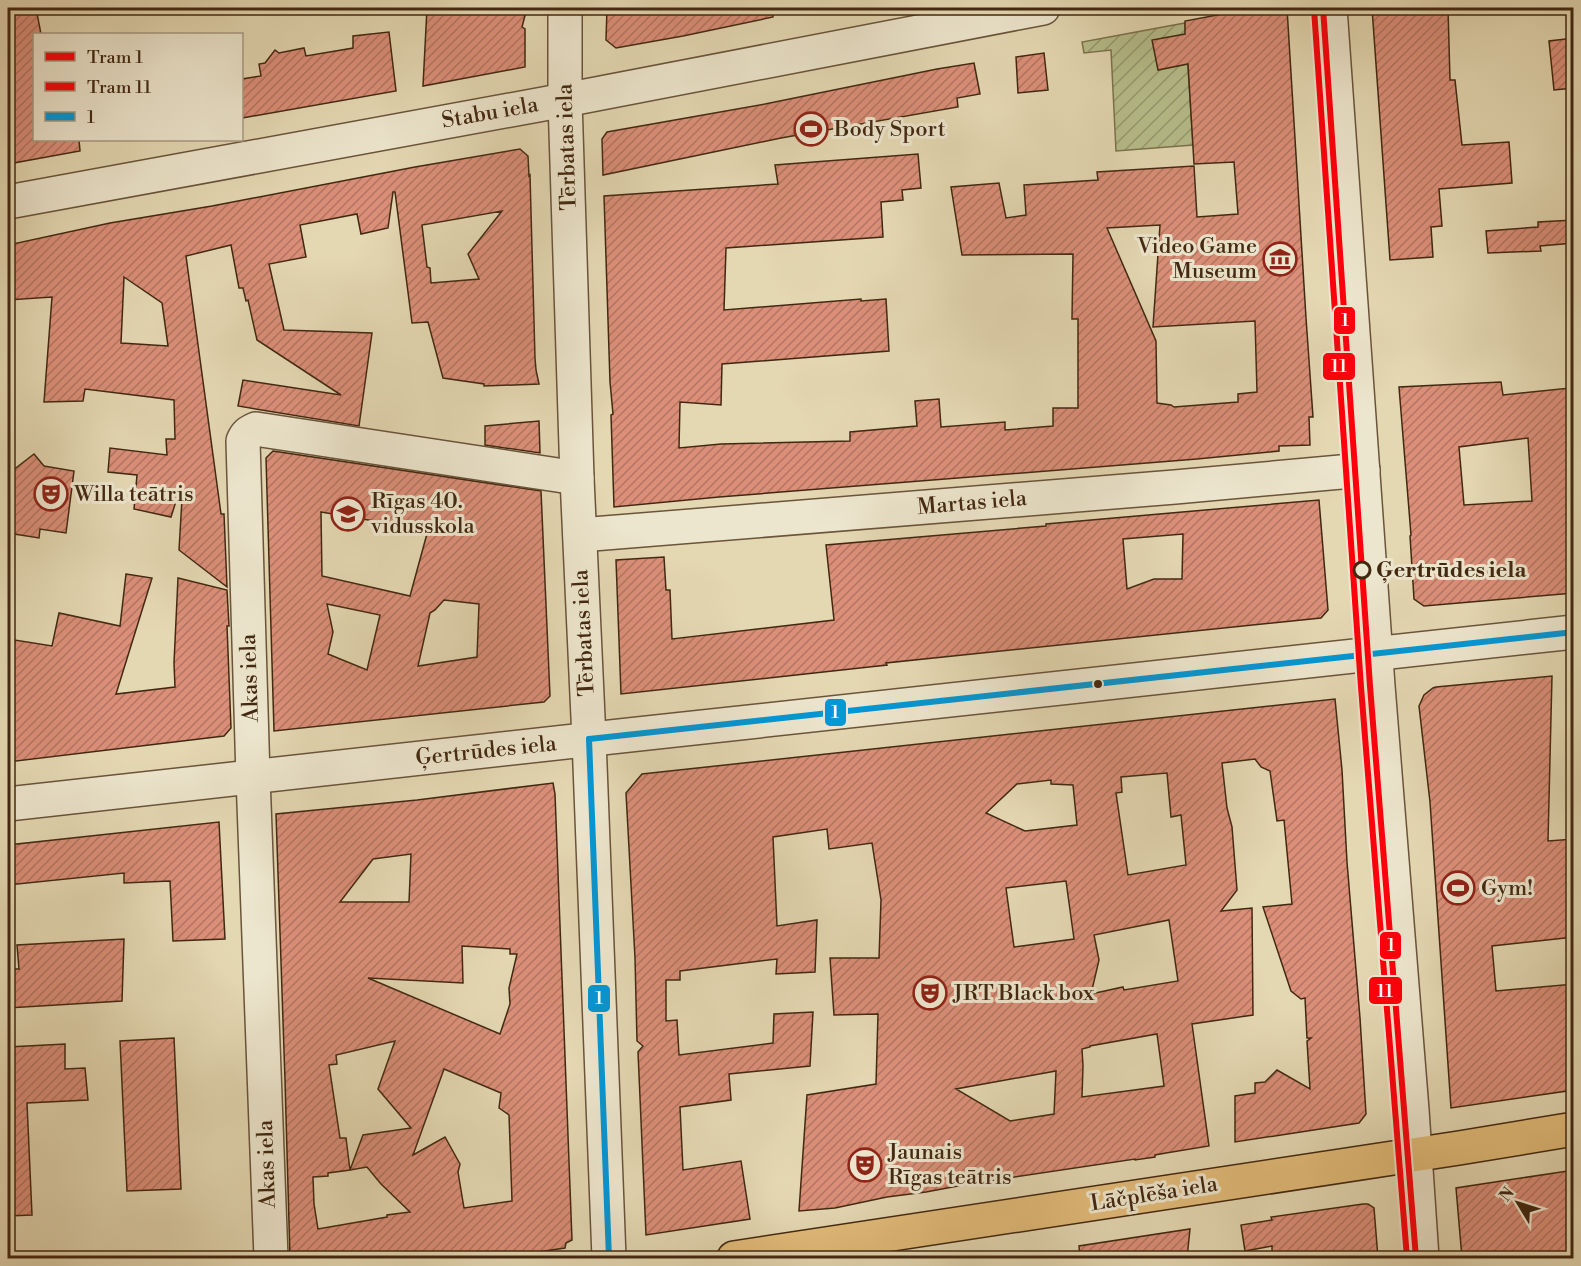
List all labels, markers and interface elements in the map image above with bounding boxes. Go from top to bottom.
legend [33,33,243,141]
text: Tram 1 [87,46,143,69]
text: Tram 11 [87,76,152,99]
street label: Tērbatas iela [551,82,583,211]
street label: Stabu iela [440,91,541,135]
text: 1 [87,106,95,129]
sports icon: Body Sport [793,111,829,147]
place label: Body Sport [833,116,946,143]
place label: Video Game Museum [1136,233,1257,285]
museum icon: Video Game Museum [1262,241,1298,277]
line badge: 1 [1333,306,1356,335]
text: 1 [1341,311,1349,331]
line badge: 11 [1322,352,1356,381]
text: 11 [1331,357,1347,377]
theatre icon: Willa teātris [33,476,69,512]
place label: Willa teātris [73,481,194,508]
street label: Martas iela [916,485,1029,521]
place label: Rīgas 40. vidusskola [370,488,476,540]
school or university icon: Rīgas 40. vidusskola [330,496,366,532]
place label: Ģertrūdes iela [1376,557,1528,584]
marker: Ģertrūdes iela [1353,561,1371,579]
street label: Tērbatas iela [567,568,601,697]
street label: Akas iela [235,632,265,724]
unlabelled marker [1092,678,1104,690]
line badge: 1 [824,698,847,727]
text: 1 [831,703,839,723]
street label: Ģertrūdes iela [414,730,559,772]
sports icon: Gym! [1440,870,1476,906]
place label: Gym! [1481,875,1533,902]
line badge: 1 [1379,931,1402,960]
text: 1 [1387,936,1395,956]
theatre icon: JRT Black box [912,975,948,1011]
line badge: 11 [1368,976,1403,1005]
place label: JRT Black box [952,980,1095,1007]
text: 11 [1377,982,1393,1002]
line badge: 1 [587,984,611,1013]
text: 1 [595,989,603,1009]
street label: Akas iela [252,1118,282,1210]
place label: Jaunais Rīgas teātris [887,1139,1012,1191]
theatre icon: Jaunais Rīgas teātris [847,1147,883,1183]
street label: Lāčplēša iela [1088,1170,1220,1217]
north arrow [1488,1173,1548,1233]
text: N [1495,1183,1519,1206]

